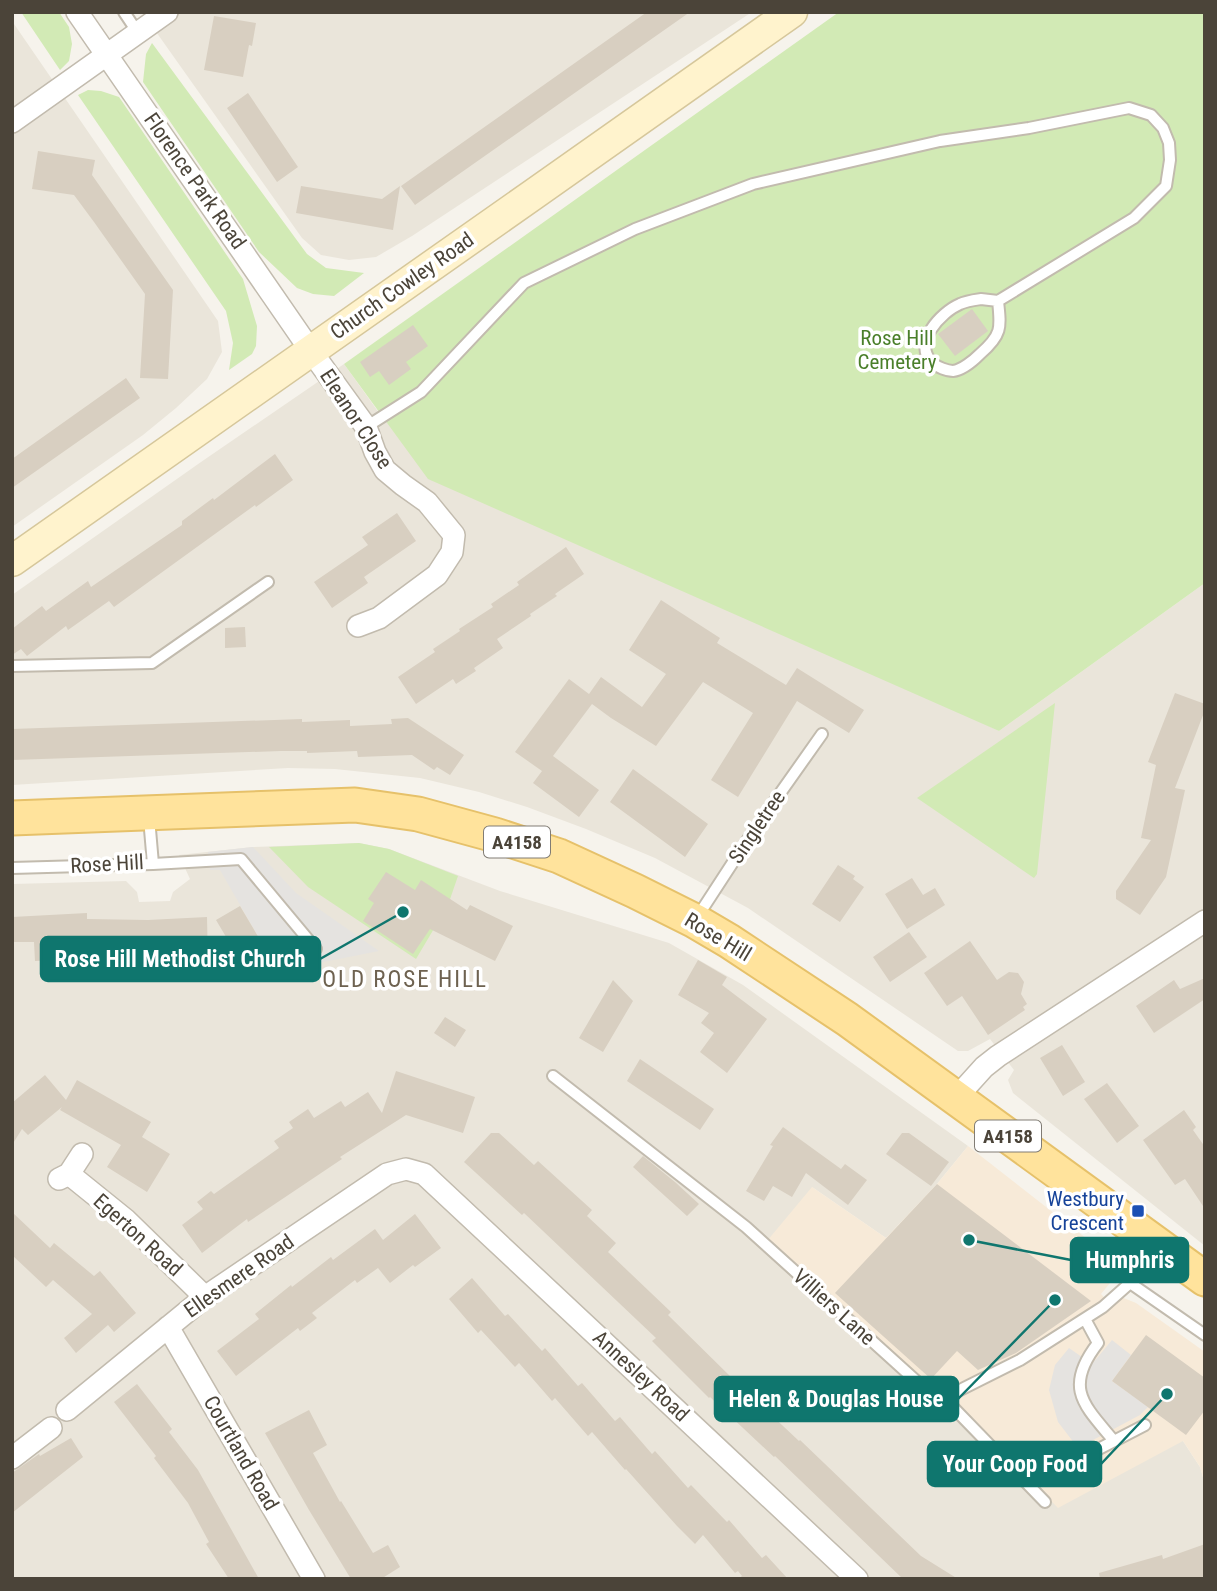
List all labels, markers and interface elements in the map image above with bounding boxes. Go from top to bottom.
street label: Florence Park Road [139,108,251,254]
street label: Church Cowley Road [326,228,478,344]
park label: Rose Hill Cemetery [858,326,937,374]
street label: Eleanor Close [315,365,397,473]
street label: Singletree [724,786,790,868]
road number: A4158 [484,827,550,858]
street label: Rose Hill [70,850,144,878]
street label: Rose Hill [680,908,756,966]
callout: Rose Hill Methodist Church [41,937,320,981]
text: Rose Hill Methodist Church [54,946,306,973]
district label: OLD ROSE HILL [322,966,488,993]
road number: A4158 [975,1120,1041,1152]
place label: Westbury Crescent [1047,1187,1124,1235]
street label: Egerton Road [89,1189,187,1281]
marker: Westbury Crescent [1130,1203,1146,1219]
street label: Ellesmere Road [180,1229,298,1323]
callout: Humphris [1071,1238,1188,1282]
text: Humphris [1085,1247,1175,1274]
street label: Villiers Lane [788,1264,880,1350]
street label: Annesley Road [588,1326,694,1426]
callout: Helen & Douglas House [715,1377,958,1421]
text: Helen & Douglas House [728,1386,944,1413]
street label: Courtland Road [199,1391,283,1515]
callout: Your Coop Food [928,1442,1101,1486]
text: Your Coop Food [942,1451,1088,1478]

